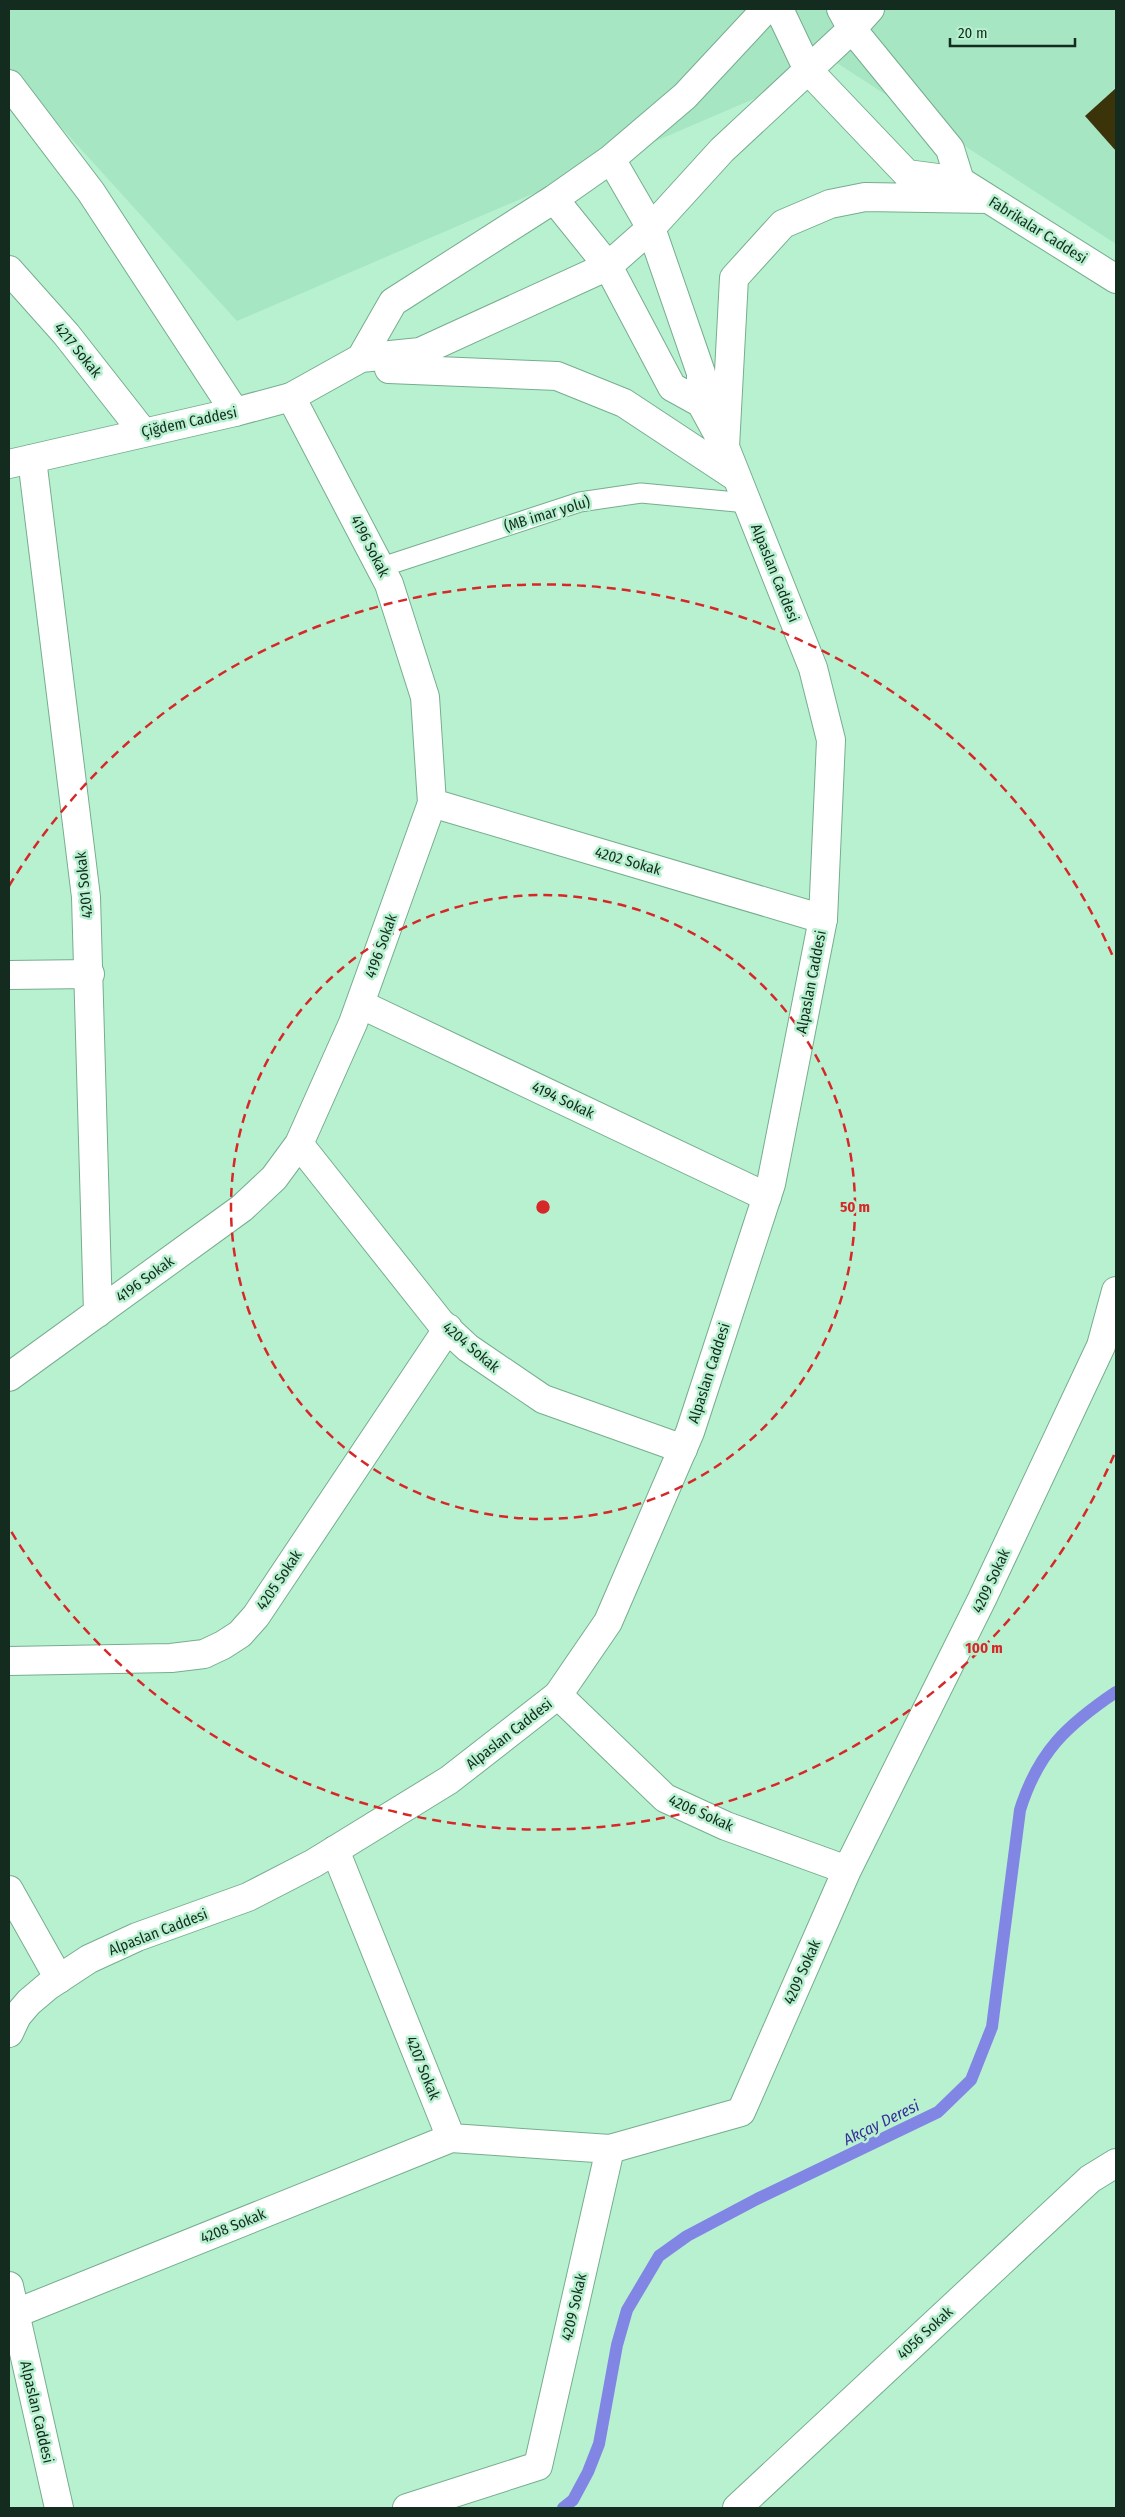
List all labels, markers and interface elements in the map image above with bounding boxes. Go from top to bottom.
scale bar [950,15,1075,47]
text: 20 m [958,24,988,42]
street label: Fabrikalar Caddesi [986,193,1090,267]
street label: 4217 Sokak [50,319,106,381]
street label: Çiğdem Caddesi [140,403,238,441]
street label: (MB imar yolu) [502,492,592,536]
street label: 4196 Sokak [347,512,393,580]
street label: Alpaslan Caddesi [747,521,803,625]
street label: 4202 Sokak [593,843,663,879]
street label: 4201 Sokak [72,851,96,919]
street label: 4196 Sokak [361,911,401,981]
street label: Alpaslan Caddesi [792,929,830,1035]
street label: 4194 Sokak [529,1078,597,1122]
centre of rings [534,1198,552,1216]
text: 50 m [840,1198,870,1216]
street label: 4196 Sokak [113,1252,177,1306]
street label: 4204 Sokak [439,1318,503,1376]
street label: Alpaslan Caddesi [684,1321,734,1425]
street label: 4209 Sokak [968,1546,1014,1616]
street label: 4205 Sokak [252,1547,306,1613]
text: 100 m [965,1639,1003,1657]
street label: Alpaslan Caddesi [462,1695,556,1773]
street label: 4206 Sokak [666,1791,736,1835]
street label: Alpaslan Caddesi [106,1905,210,1959]
street label: 4209 Sokak [780,1937,824,2007]
street label: 4207 Sokak [402,2033,444,2103]
water label: Akçay Deresi [839,2096,922,2149]
street label: 4208 Sokak [198,2205,268,2247]
street label: 4209 Sokak [558,2272,590,2342]
street label: 4056 Sokak [893,2303,957,2363]
street label: Alpaslan Caddesi [16,2359,58,2465]

